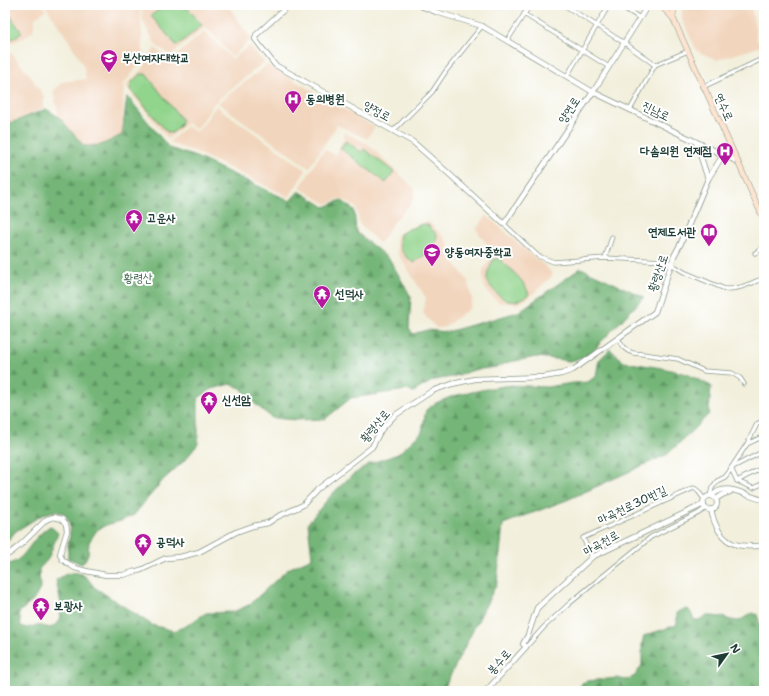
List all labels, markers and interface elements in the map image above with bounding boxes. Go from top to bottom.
school or university icon: 부산여자대학교 [99,48,119,73]
place label: 부산여자대학교 [122,50,190,66]
hospital icon: 동의병원 [283,89,303,114]
place label: 동의병원 [306,91,345,107]
street label: 연수로 [711,91,737,123]
street label: 양연로 [554,94,584,126]
street label: 양정로 [360,97,394,125]
street label: 진남로 [639,97,673,125]
hospital icon: 다솜의원 연제점 [715,141,735,166]
place label: 다솜의원 연제점 [639,143,712,159]
temple icon: 고운사 [124,208,144,233]
place label: 고운사 [147,210,176,226]
library icon: 연제도서관 [699,222,719,247]
place label: 연제도서관 [648,224,696,240]
school or university icon: 양동여자중학교 [422,242,442,267]
place label: 양동여자중학교 [445,244,513,260]
street label: 황령산로 [644,252,672,294]
park label: 황령산 [124,270,153,286]
temple icon: 선덕사 [312,284,332,309]
place label: 선덕사 [335,286,364,302]
temple icon: 신선암 [199,390,219,415]
place label: 신선암 [222,392,251,408]
street label: 황령산로 [356,406,394,446]
street label: 마곡천로30번길 [595,482,669,528]
street label: 마곡천로 [580,527,622,559]
temple icon: 공덕사 [133,532,153,557]
place label: 공덕사 [156,534,185,550]
temple icon: 보광사 [31,596,51,621]
place label: 보광사 [54,598,83,614]
north arrow [707,634,747,674]
text: N [726,641,744,657]
street label: 봉수로 [483,646,515,678]

